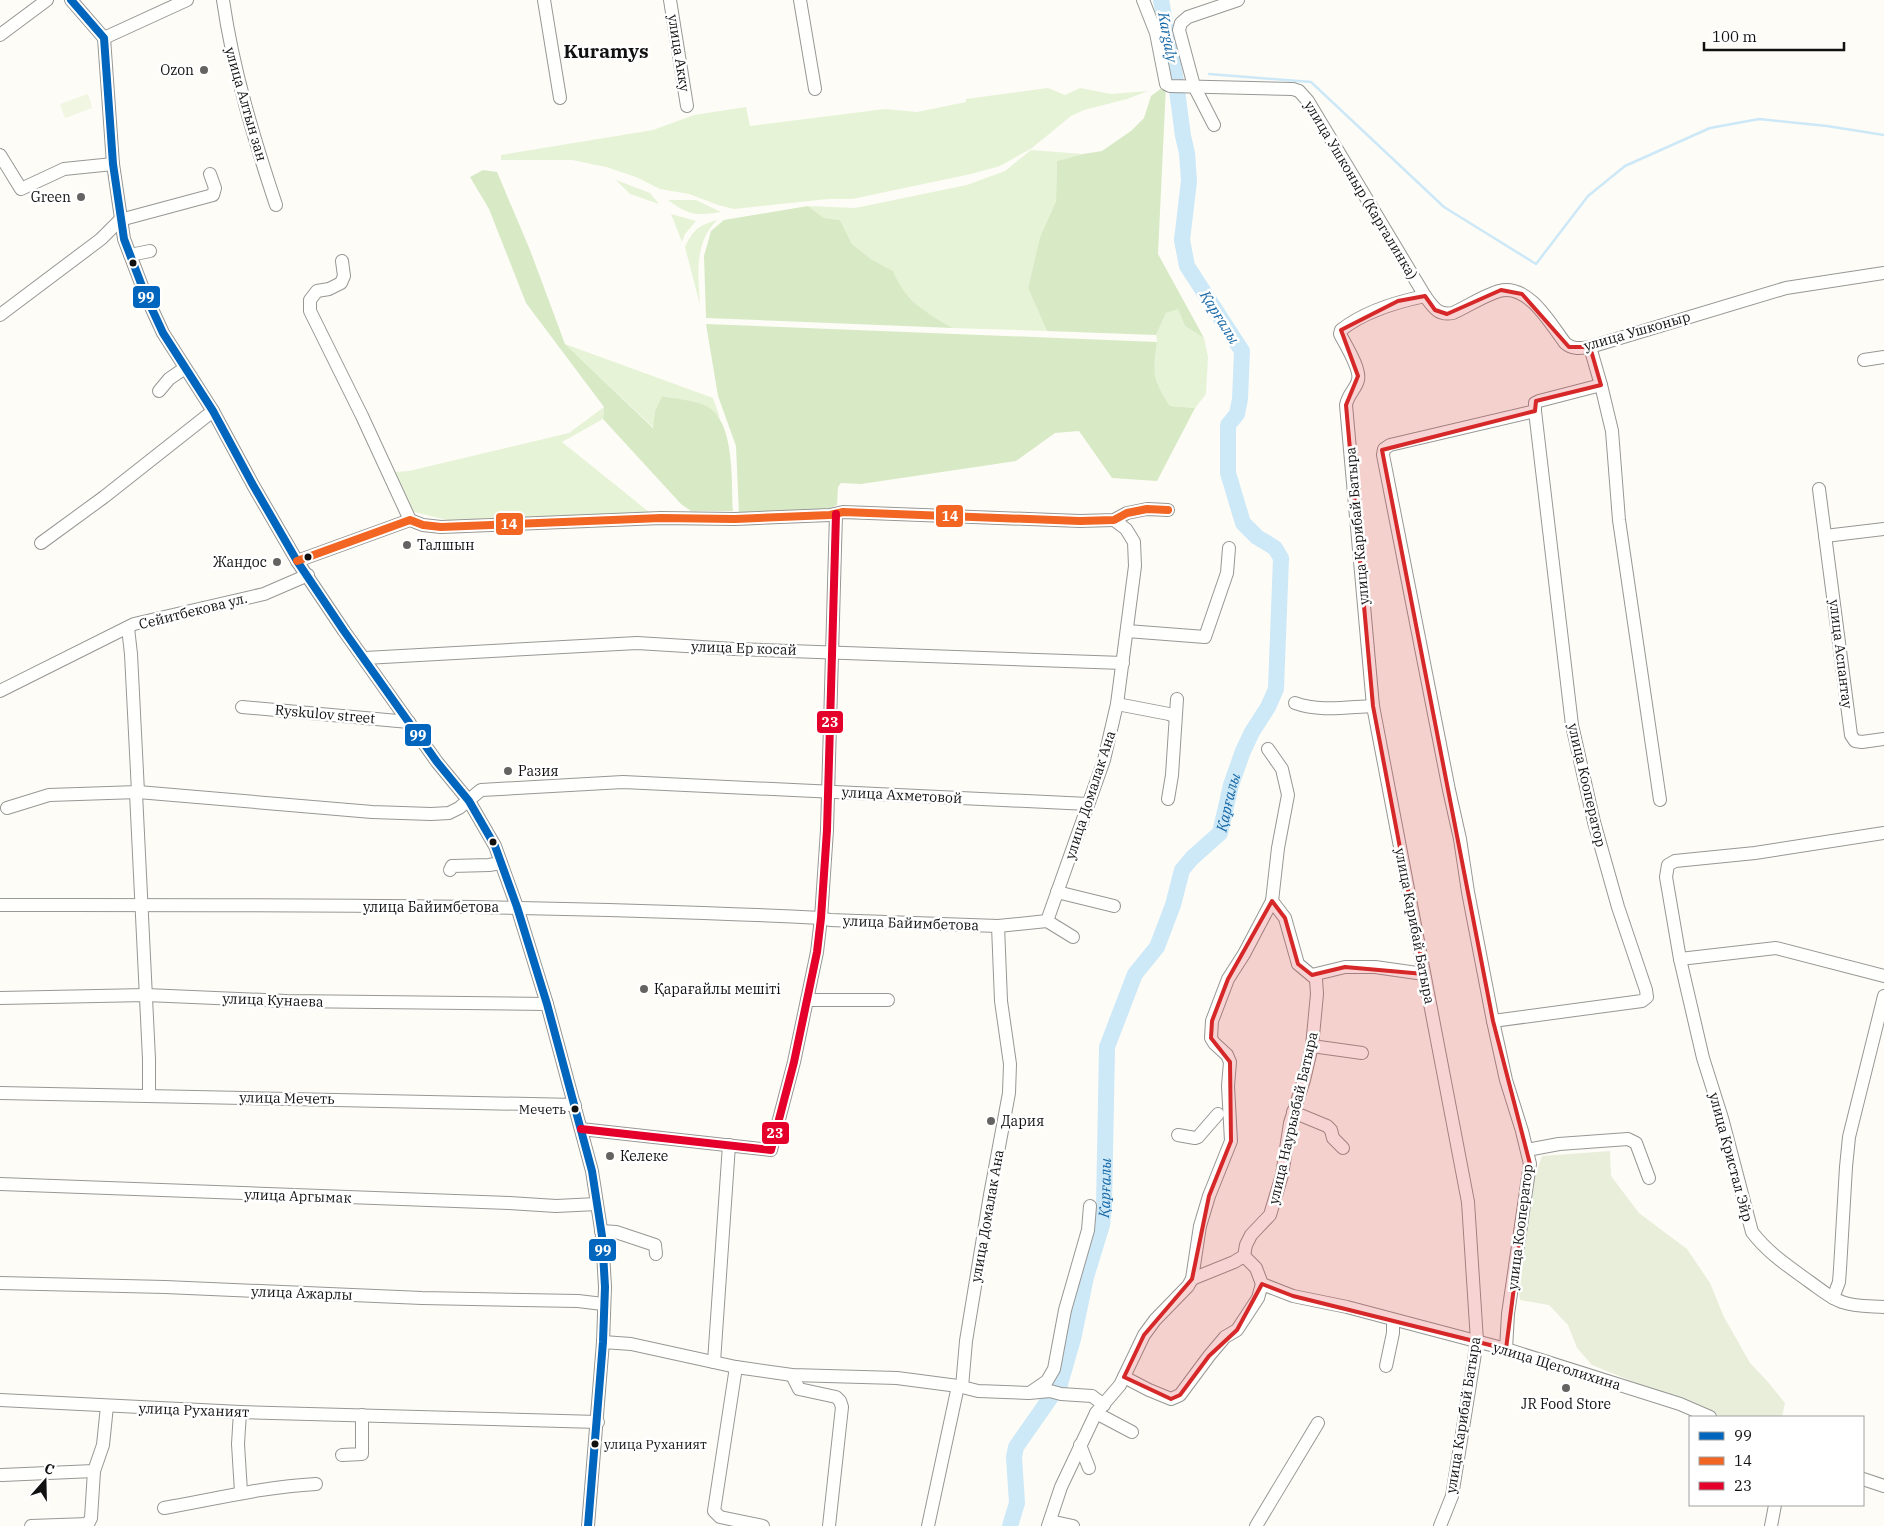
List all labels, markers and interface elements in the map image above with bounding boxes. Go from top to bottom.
water label: Kargaly [1154,10,1182,64]
street label: улица Акку [664,13,694,94]
scale bar [1704,20,1844,52]
text: 100 m [1712,27,1757,46]
district label: Kuramys [563,39,649,63]
street label: улица Алтын зан [221,45,271,163]
place label: Ozon [160,61,194,79]
marker: Ozon [198,64,210,76]
street label: улица Ушконыр (Каргалинка) [1300,97,1422,283]
place label: Green [31,188,71,206]
marker: Green [75,191,87,203]
unlabelled marker [128,258,138,268]
line badge: 99 [132,285,161,309]
water label: Қарғалы [1196,286,1244,348]
text: 99 [138,288,154,306]
street label: улица Ушконыр [1582,307,1692,355]
street label: улица Карибай Батыра [1341,446,1373,606]
line badge: 14 [935,504,964,528]
text: 14 [942,507,958,525]
line badge: 14 [495,512,524,536]
text: 14 [501,515,517,533]
place label: Талшын [417,536,474,554]
marker: Талшын [401,539,413,551]
unlabelled marker [303,552,313,562]
place label: Жандос [213,553,267,571]
marker: Жандос [271,556,283,568]
street label: Сейитбекова ул. [137,589,249,633]
street label: улица Аспантау [1825,598,1857,710]
street label: улица Ер косай [691,637,797,659]
street label: Ryskulov street [274,701,376,727]
line badge: 23 [816,710,844,734]
text: 23 [822,713,838,731]
street label: улица Кооператор [1564,721,1610,849]
line badge: 99 [404,723,432,747]
text: 99 [410,726,426,744]
street label: улица Домалак Ана [1061,728,1119,862]
place label: Разия [518,762,559,780]
marker: Разия [502,765,514,777]
water label: Қарғалы [1211,770,1244,834]
street label: улица Ахметовой [841,783,963,807]
unlabelled marker [488,837,498,847]
street label: улица Карибай Батыра [1391,846,1439,1006]
street label: улица Байимбетова [363,898,499,916]
street label: улица Байимбетова [843,912,980,934]
place label: Қарағайлы мешіті [654,980,781,998]
marker: Қарағайлы мешіті [638,983,650,995]
street label: улица Кунаева [222,989,324,1011]
street label: улица Наурызбай Батыра [1264,1030,1322,1206]
street label: улица Мечеть [239,1088,335,1108]
street label: улица Кристал Эйр [1705,1090,1757,1224]
place label: Мечеть [519,1101,566,1118]
marker: Мечеть [570,1104,580,1114]
place label: Дария [1001,1112,1044,1130]
marker: Дария [985,1115,997,1127]
line badge: 23 [761,1121,790,1145]
text: 23 [767,1124,783,1142]
place label: Келеке [620,1147,668,1165]
street label: улица Домалак Ана [966,1148,1008,1284]
marker: Келеке [604,1150,616,1162]
water label: Қарғалы [1093,1157,1114,1220]
street label: улица Кооператор [1503,1163,1537,1291]
street label: улица Аргымак [244,1185,352,1207]
line badge: 99 [588,1238,617,1262]
text: 99 [595,1241,611,1259]
street label: улица Ажарлы [251,1282,353,1304]
street label: улица Карибай Батыра [1442,1335,1484,1495]
street label: улица Щеголихина [1491,1338,1623,1394]
marker: JR Food Store [1560,1382,1572,1394]
place label: JR Food Store [1521,1395,1611,1413]
street label: улица Руханият [138,1399,250,1421]
legend [1689,1416,1864,1506]
text: 99 [1734,1426,1752,1445]
place label: улица Руханият [604,1436,707,1453]
marker: улица Руханият [590,1439,600,1449]
text: 14 [1734,1451,1752,1470]
north arrow [20,1456,70,1506]
text: С [42,1459,57,1479]
text: 23 [1734,1476,1752,1495]

